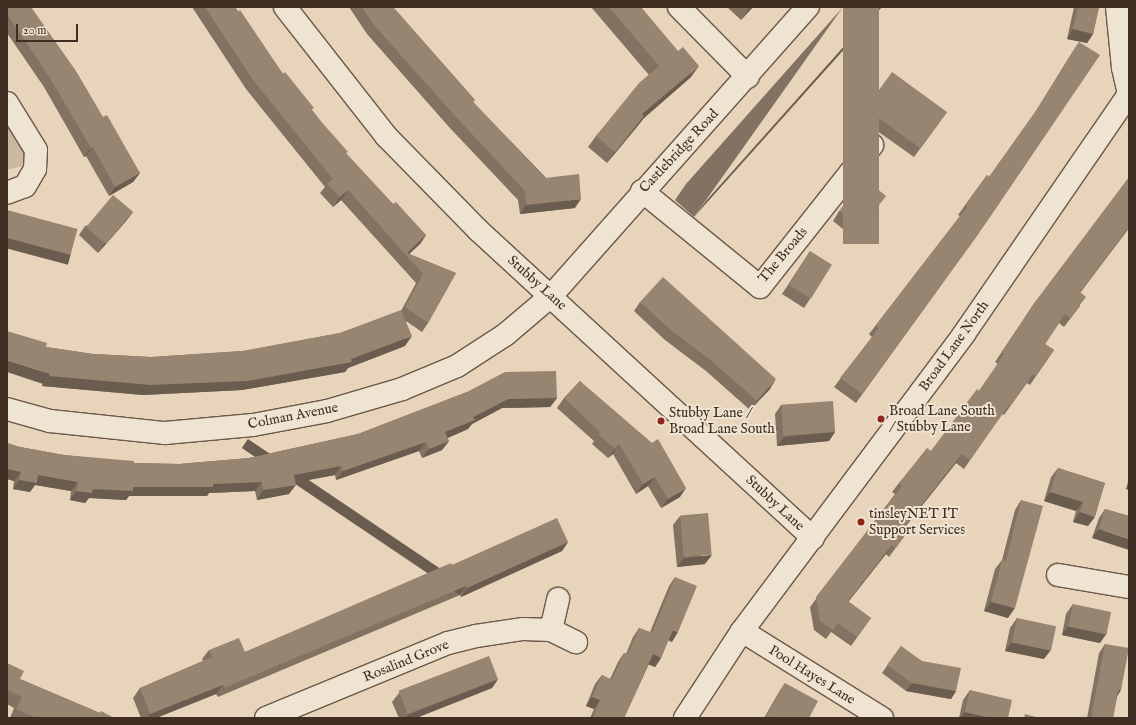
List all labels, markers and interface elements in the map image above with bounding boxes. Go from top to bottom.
scale bar [18,16,80,42]
text: 20 m [23,23,46,38]
street label: Castlebridge Road [636,106,722,196]
street label: The Broads [755,224,811,286]
street label: Stubby Lane [504,252,570,314]
street label: Broad Lane North [915,297,993,395]
street label: Colman Avenue [246,399,340,433]
place label: Broad Lane South / Stubby Lane [889,403,995,436]
place label: Stubby Lane / Broad Lane South [669,405,775,438]
marker: Broad Lane South / Stubby Lane [876,414,886,424]
marker: Stubby Lane / Broad Lane South [656,416,666,426]
street label: Stubby Lane [742,472,808,534]
place label: tinsleyNET IT Support Services [869,506,965,538]
marker: tinsleyNET IT Support Services [856,517,866,527]
street label: Rosalind Grove [361,636,451,686]
street label: Pool Hayes Lane [766,642,858,708]

